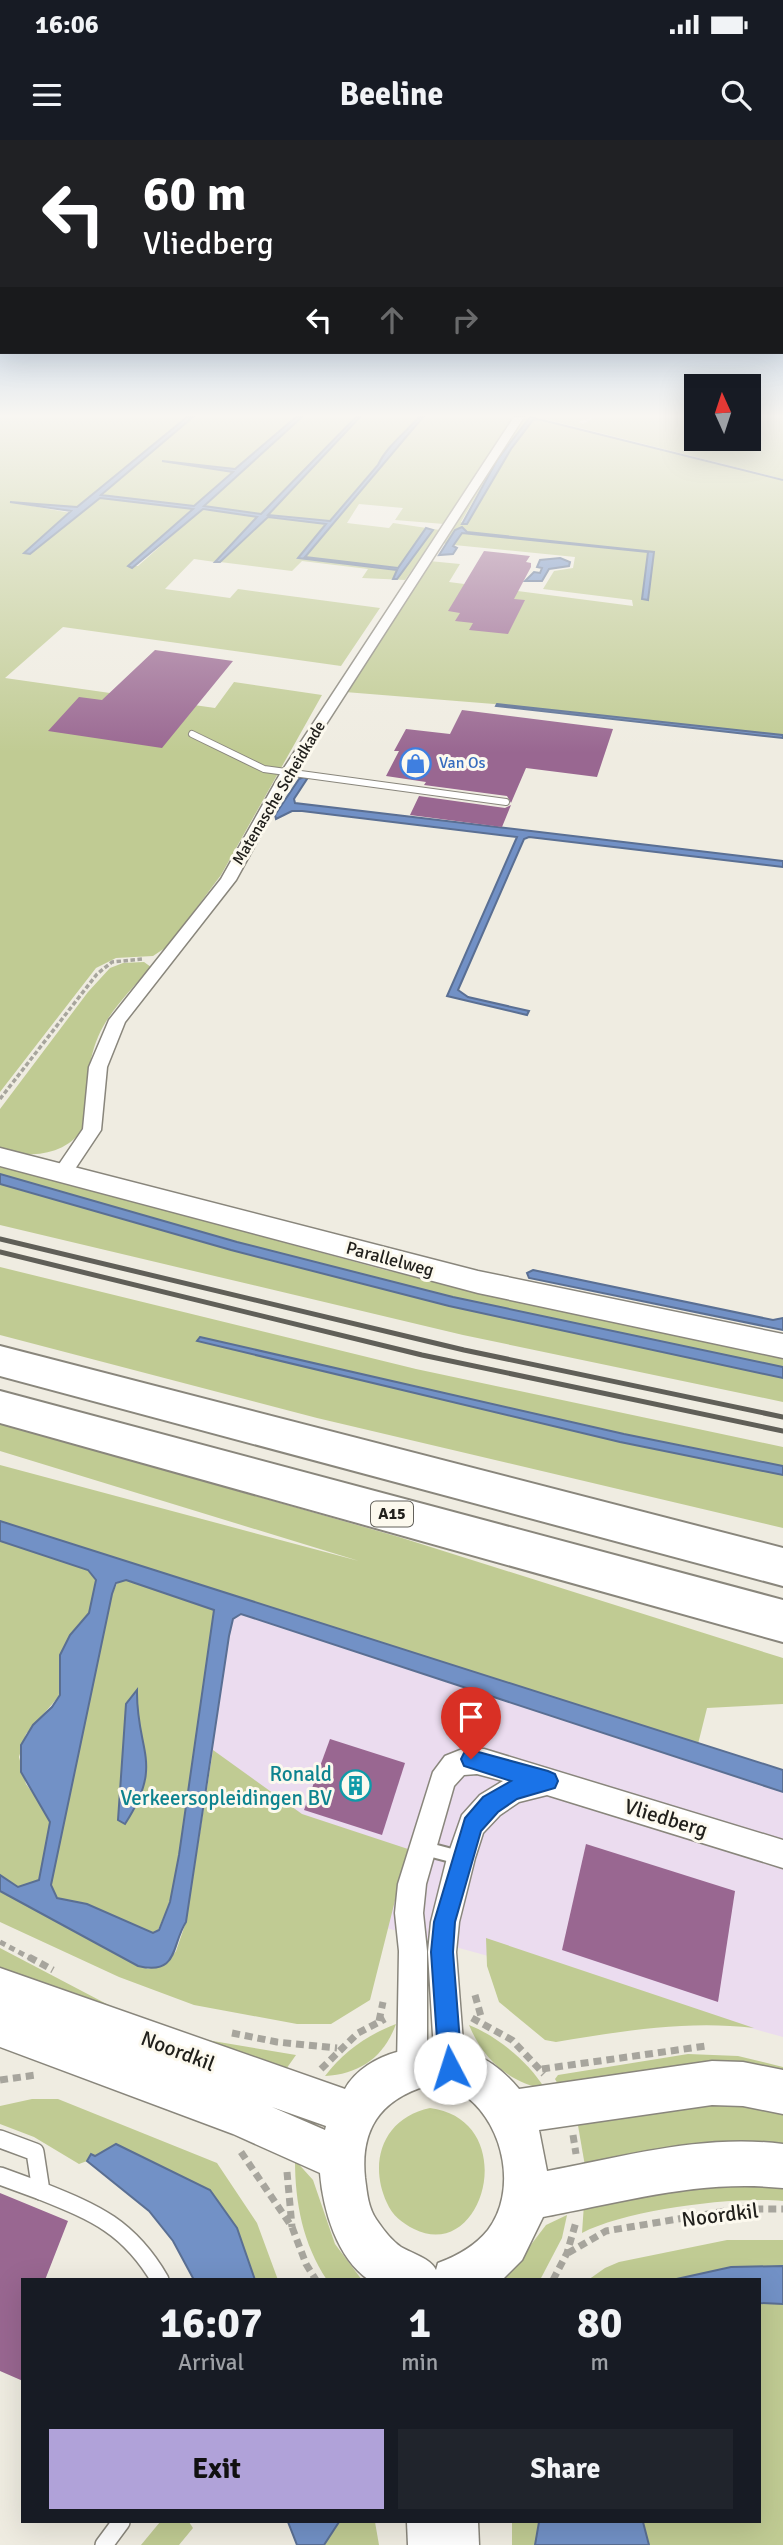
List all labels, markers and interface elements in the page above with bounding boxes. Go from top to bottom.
text: 16:06 [35,9,99,41]
text: Beeline [340,75,443,114]
icon: menu [28,76,66,114]
icon: search [717,76,755,114]
text: 60 m [143,164,246,224]
icon: left [28,168,119,259]
text: Vliedberg [143,224,274,263]
icon: left [300,301,338,339]
icon: ahead [373,301,411,339]
icon: right [446,301,484,339]
north arrow [684,374,761,452]
map controls [684,374,761,451]
street label: Matenasche Scheidkade [228,717,330,869]
shop icon: Van Os [399,746,433,780]
place label: Van Os [439,753,485,773]
street label: Parallelweg [344,1237,436,1281]
road number: A15 [371,1502,413,1526]
pin [441,1687,501,1759]
icon: arrive [452,1698,490,1736]
place label: Ronald Verkeersopleidingen BV [120,1761,332,1811]
building icon: Ronald Verkeersopleidingen BV [338,1769,372,1803]
street label: Vliedberg [621,1793,711,1843]
street label: Noordkil [137,2025,219,2077]
position arrow [413,2031,487,2105]
street label: Noordkil [680,2197,760,2233]
text: 16:07 [160,2298,263,2349]
text: 1 [409,2298,431,2349]
text: 80 [577,2298,622,2349]
text: Arrival [178,2348,244,2377]
text: min [401,2348,438,2377]
text: m [591,2348,609,2377]
button: Exit [49,2429,384,2509]
button: Share [398,2429,733,2509]

